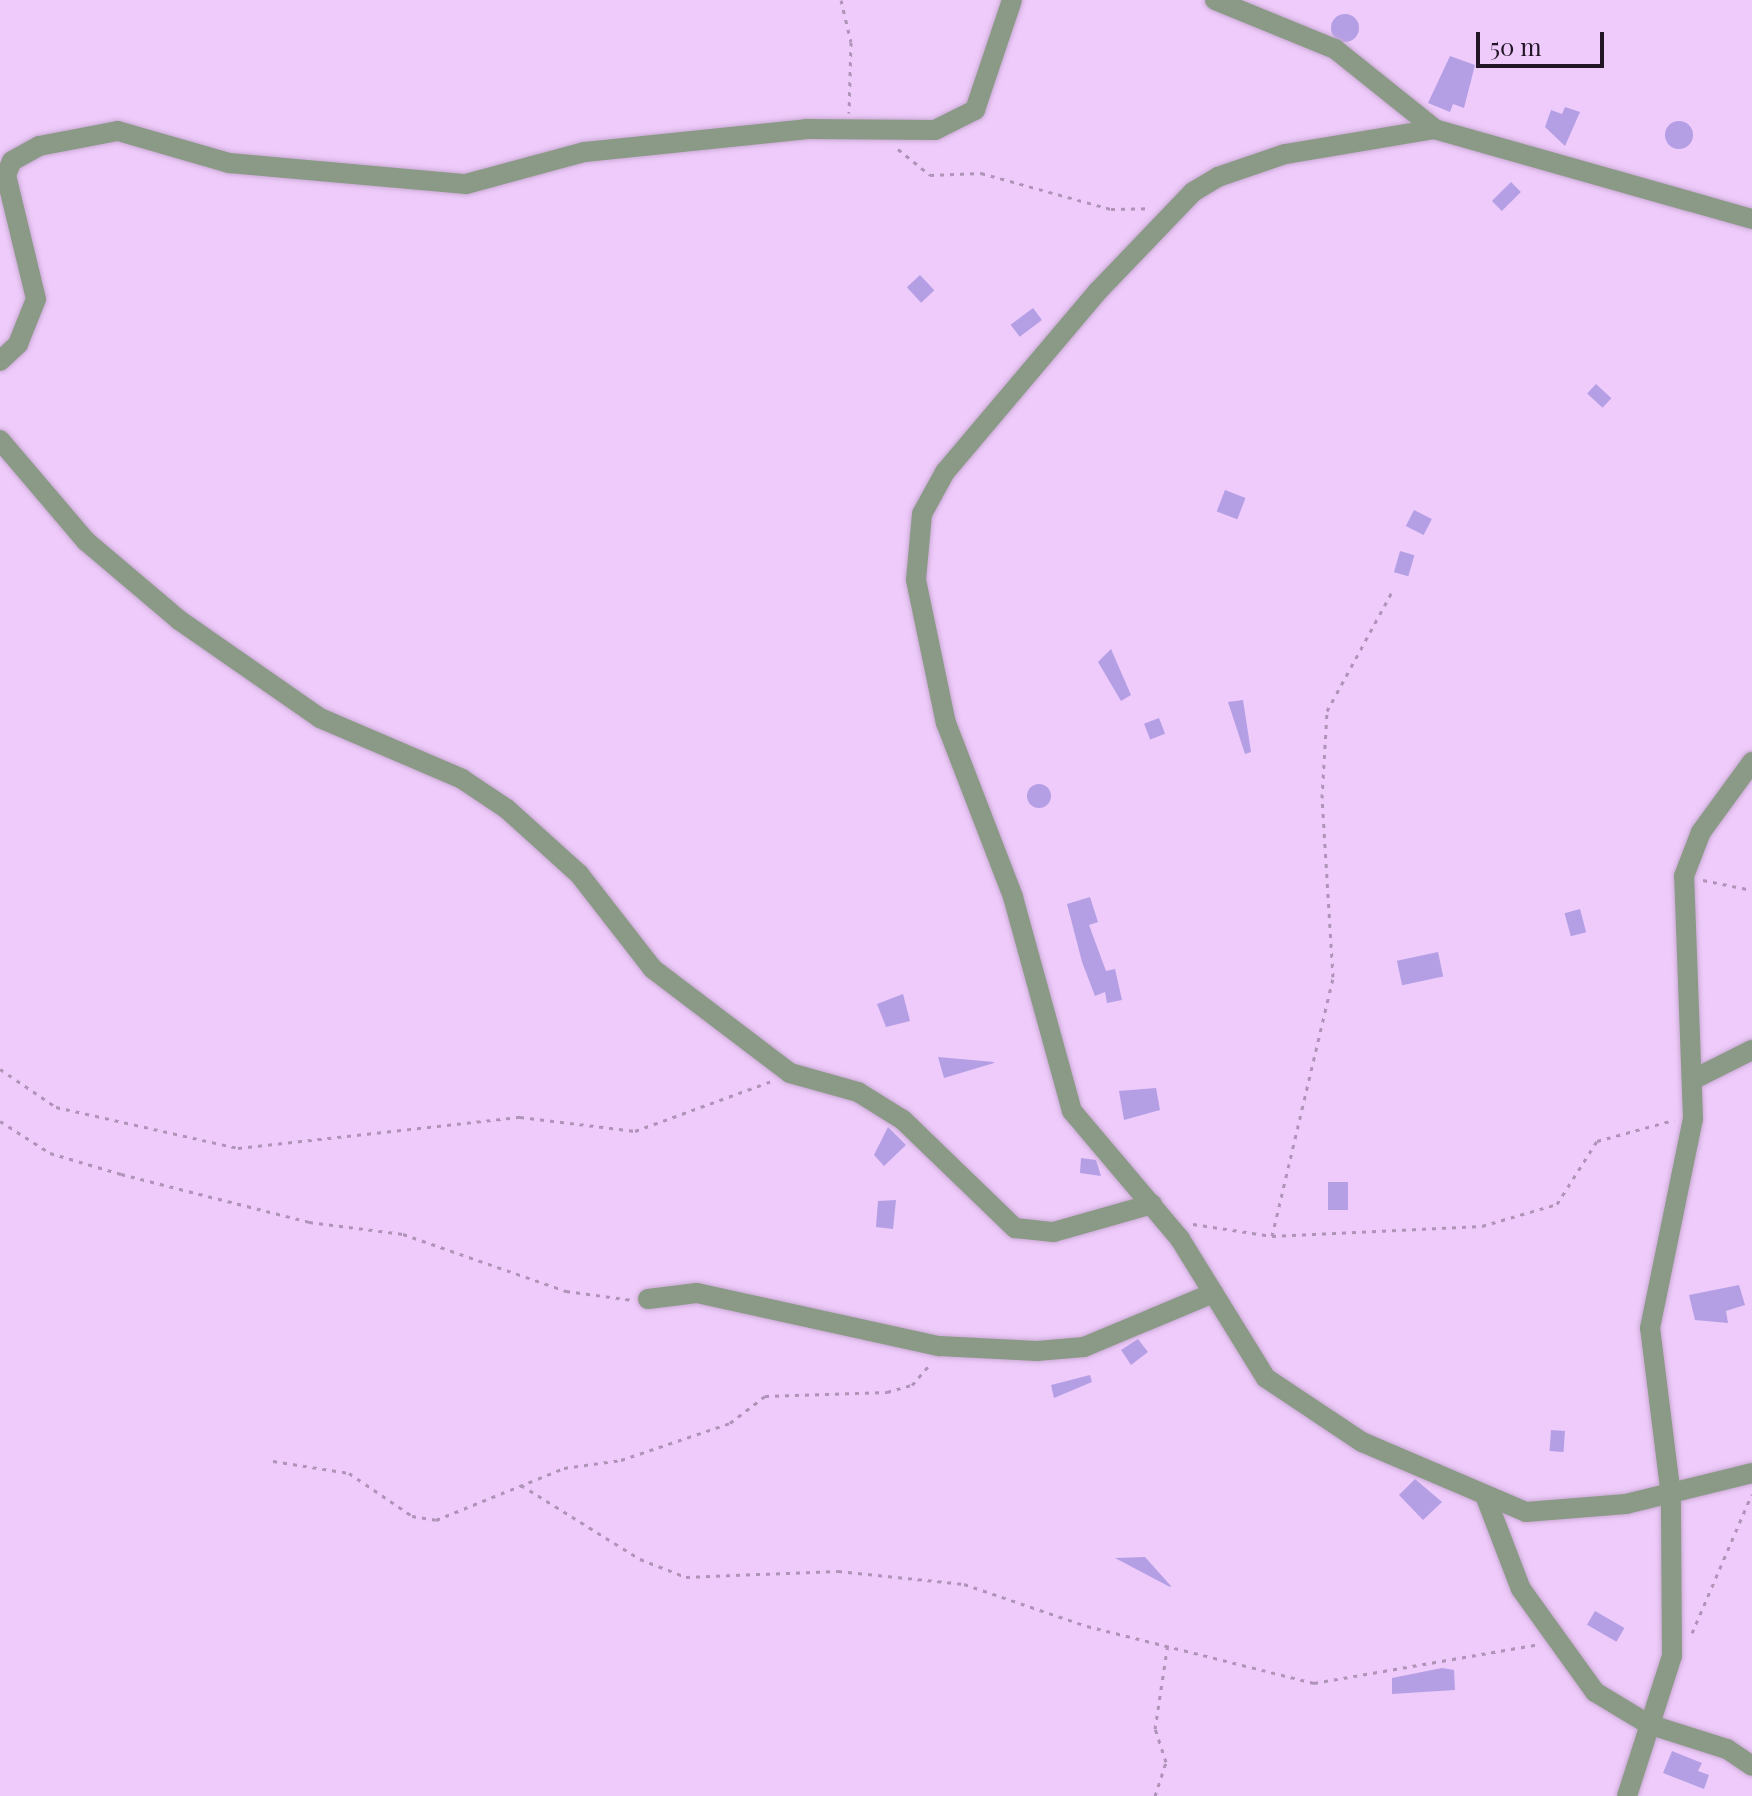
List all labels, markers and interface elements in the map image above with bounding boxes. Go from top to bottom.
scale bar [1480,16,1608,66]
text: 50 m [1490,30,1542,62]

